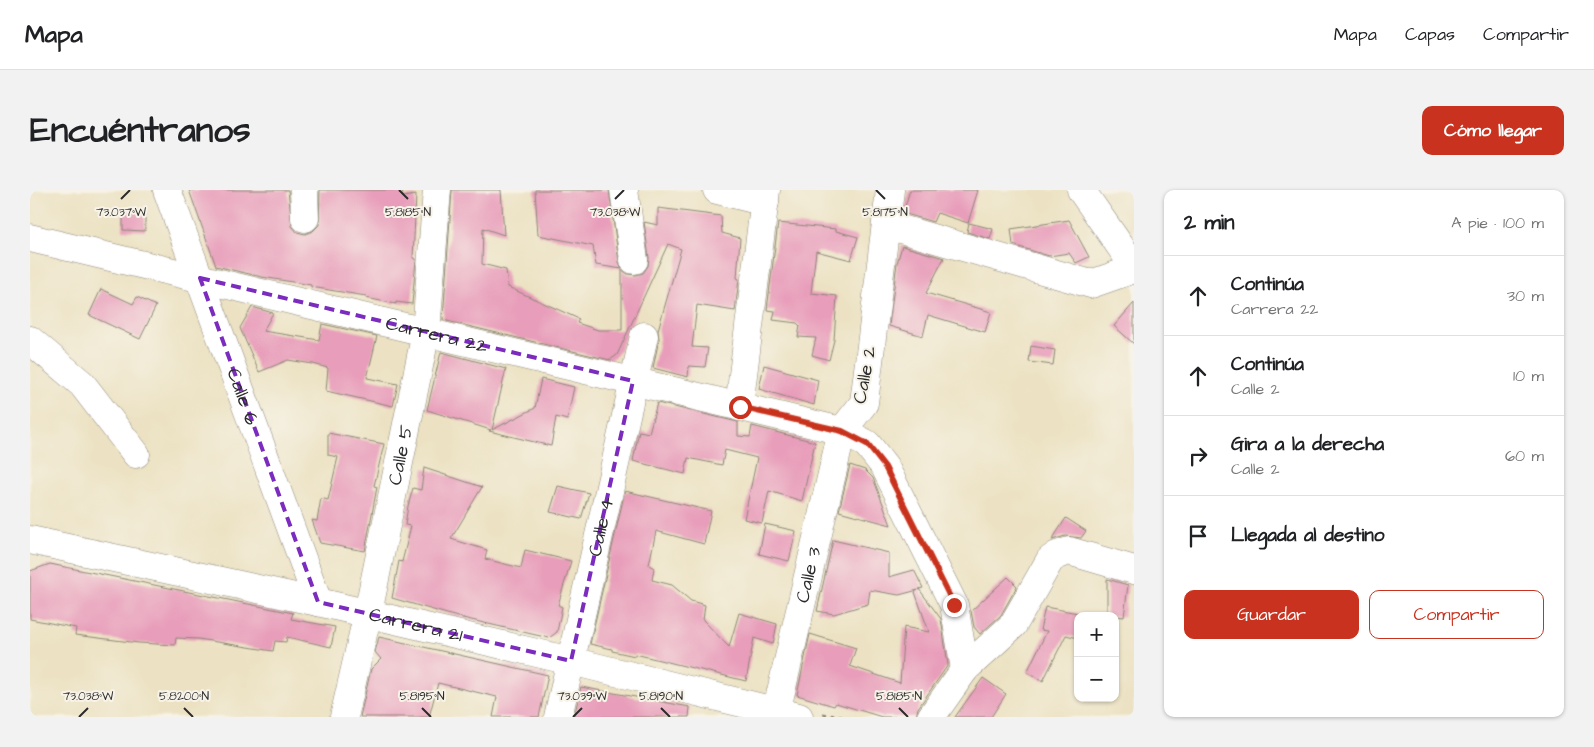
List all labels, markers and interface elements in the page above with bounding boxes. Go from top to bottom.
text: Mapa [25,18,83,52]
text: Mapa [1334,22,1377,47]
text: Capas [1405,22,1455,47]
text: Compartir [1483,22,1569,47]
text: Encuéntranos [30,106,251,155]
button: Cómo llegar [1422,106,1564,155]
text: 73.037°W [96,204,147,221]
text: 5.8185°N [385,204,431,221]
text: 73.038°W [590,204,641,221]
text: 5.8175°N [862,204,908,221]
text: 2 min [1184,208,1234,237]
text: A pie · 100 m [1451,212,1544,234]
text: Continúa [1231,271,1304,298]
icon: ahead [1184,282,1212,310]
text: 30 m [1507,285,1544,307]
text: Carrera 22 [1231,298,1318,320]
street label: Carrera 22 [383,310,490,360]
street label: Calle 2 [846,344,884,406]
text: Continúa [1231,351,1304,378]
icon: ahead [1184,362,1212,390]
street label: Calle 6 [220,364,266,429]
text: 10 m [1513,365,1544,387]
text: Calle 2 [1231,378,1280,400]
route start [729,396,752,419]
street label: Calle 5 [381,422,420,487]
text: Gira a la derecha [1231,431,1384,458]
icon: right [1184,442,1212,470]
text: 60 m [1505,445,1544,467]
text: Calle 2 [1231,458,1280,480]
street label: Calle 4 [581,495,621,559]
icon: arrive [1184,522,1212,550]
text: Llegada al destino [1231,522,1384,549]
street label: Calle 3 [789,544,828,606]
button: Guardar [1184,590,1359,639]
button: Compartir [1369,590,1544,639]
route end [943,594,966,617]
street label: Carrera 21 [366,601,466,649]
map controls [1074,612,1119,702]
button: + [1074,612,1119,657]
button: − [1074,657,1119,702]
text: 73.038°W [63,688,114,705]
text: 5.8200°N [159,688,210,705]
text: 5.8195°N [400,688,445,705]
text: 73.039°W [557,688,608,705]
text: 5.8190°N [639,688,684,705]
text: 5.8185°N [876,688,922,705]

